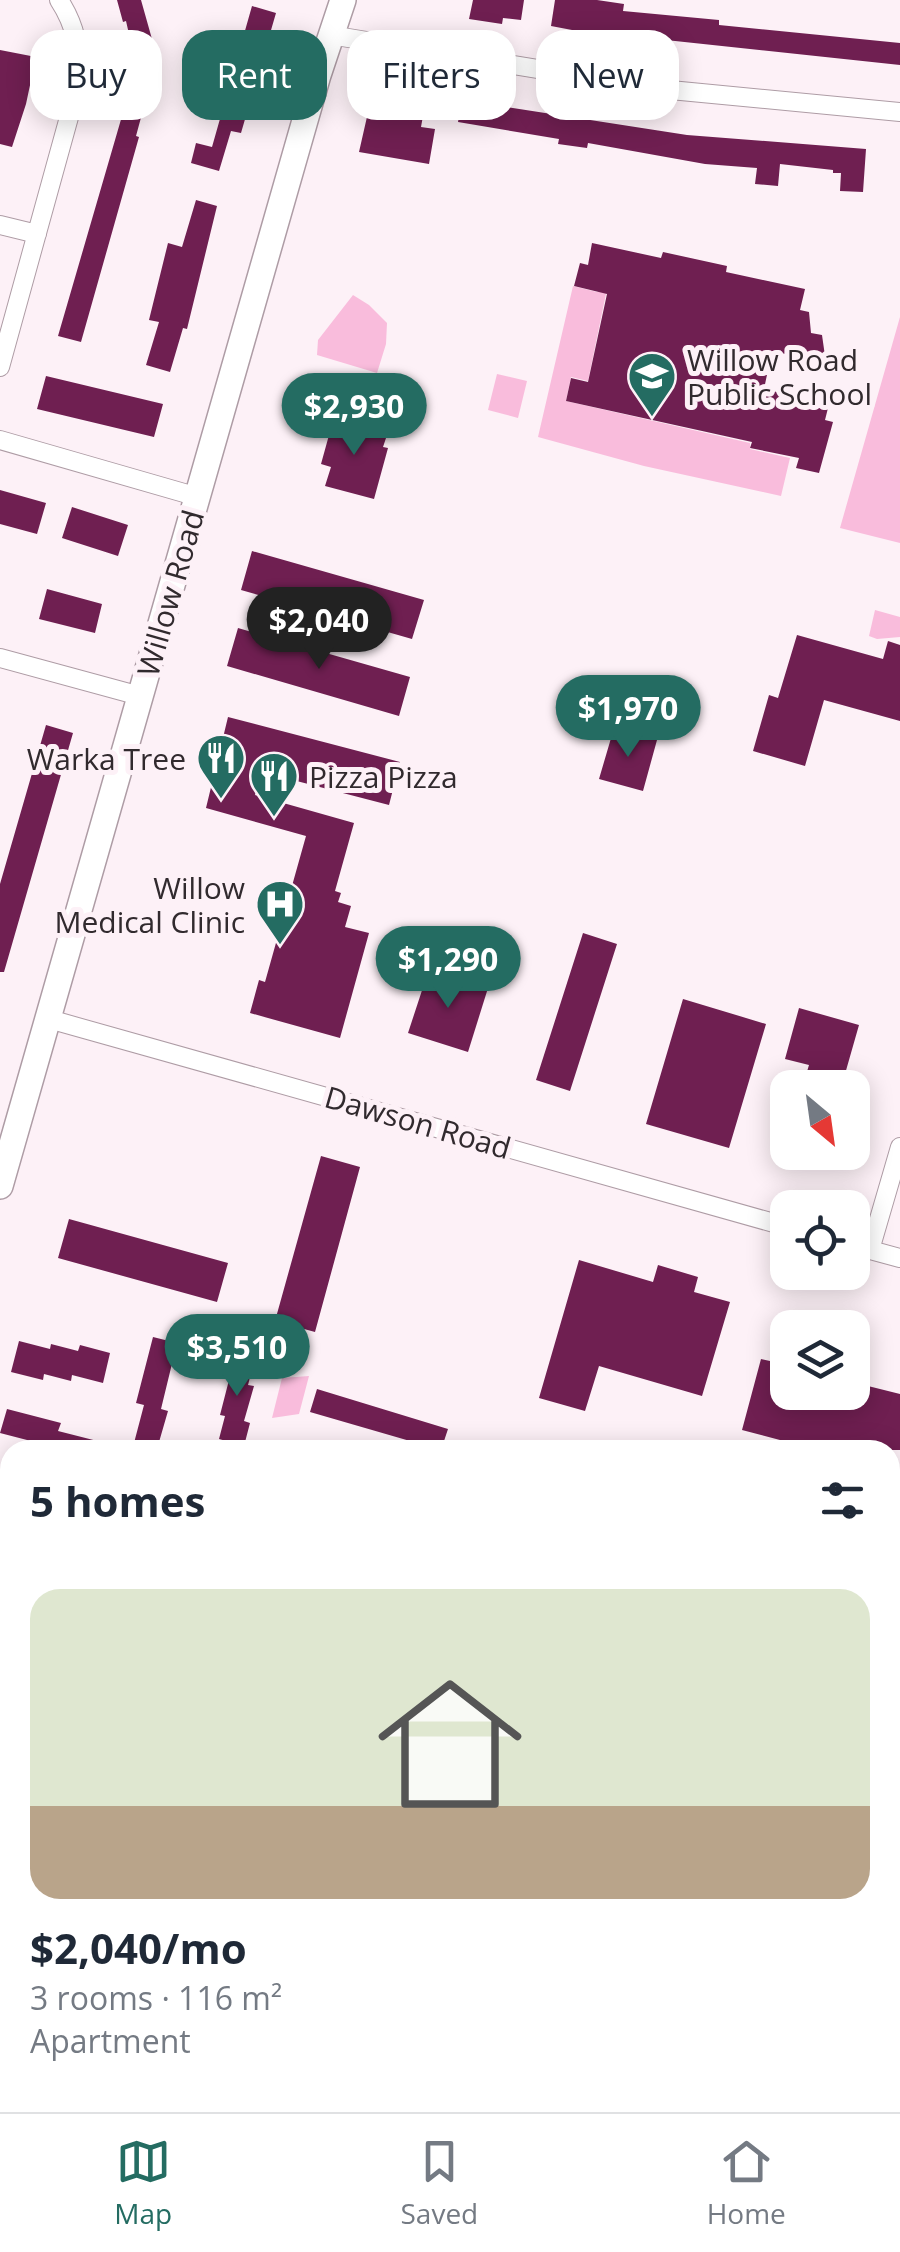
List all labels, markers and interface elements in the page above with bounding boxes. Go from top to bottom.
chip: Buy [30,30,162,120]
chip: Rent [182,30,327,120]
chip: Filters [347,30,516,120]
chip: New [536,30,679,120]
place label: Willow Road Public School [687,339,872,414]
school or university icon: Willow Road Public School [626,350,678,418]
pin: $2,930 [273,373,435,458]
text: $2,930 [304,384,404,427]
street label: Willow Road [127,505,213,681]
pin: $2,040 [238,587,400,672]
text: $2,040 [269,598,369,641]
pin: $1,970 [547,675,709,760]
text: $1,970 [578,686,678,729]
restaurant icon: Warka Tree [195,732,247,800]
place label: Warka Tree [27,738,186,779]
restaurant icon: Pizza Pizza [248,750,300,818]
place label: Pizza Pizza [309,756,458,797]
place label: Willow Medical Clinic [54,867,245,942]
hospital icon: Willow Medical Clinic [254,878,306,946]
pin: $1,290 [367,926,529,1011]
text: $1,290 [398,937,498,980]
north arrow [770,1070,870,1170]
map controls [770,1070,870,1410]
street label: Dawson Road [320,1076,516,1168]
button: locate [770,1190,870,1290]
button: layers [770,1310,870,1410]
pin: $3,510 [156,1314,318,1399]
text: $3,510 [187,1325,287,1368]
text: 5 homes [30,1472,205,1529]
icon: filters [815,1473,870,1528]
icon: home [360,1654,540,1834]
text: $2,040/mo [30,1919,247,1976]
text: 3 rooms · 116 m² [30,1976,282,2019]
text: Apartment [30,2019,191,2062]
tab: Map [114,2134,172,2232]
tab: Saved [400,2134,478,2232]
tab: Home [707,2134,786,2232]

